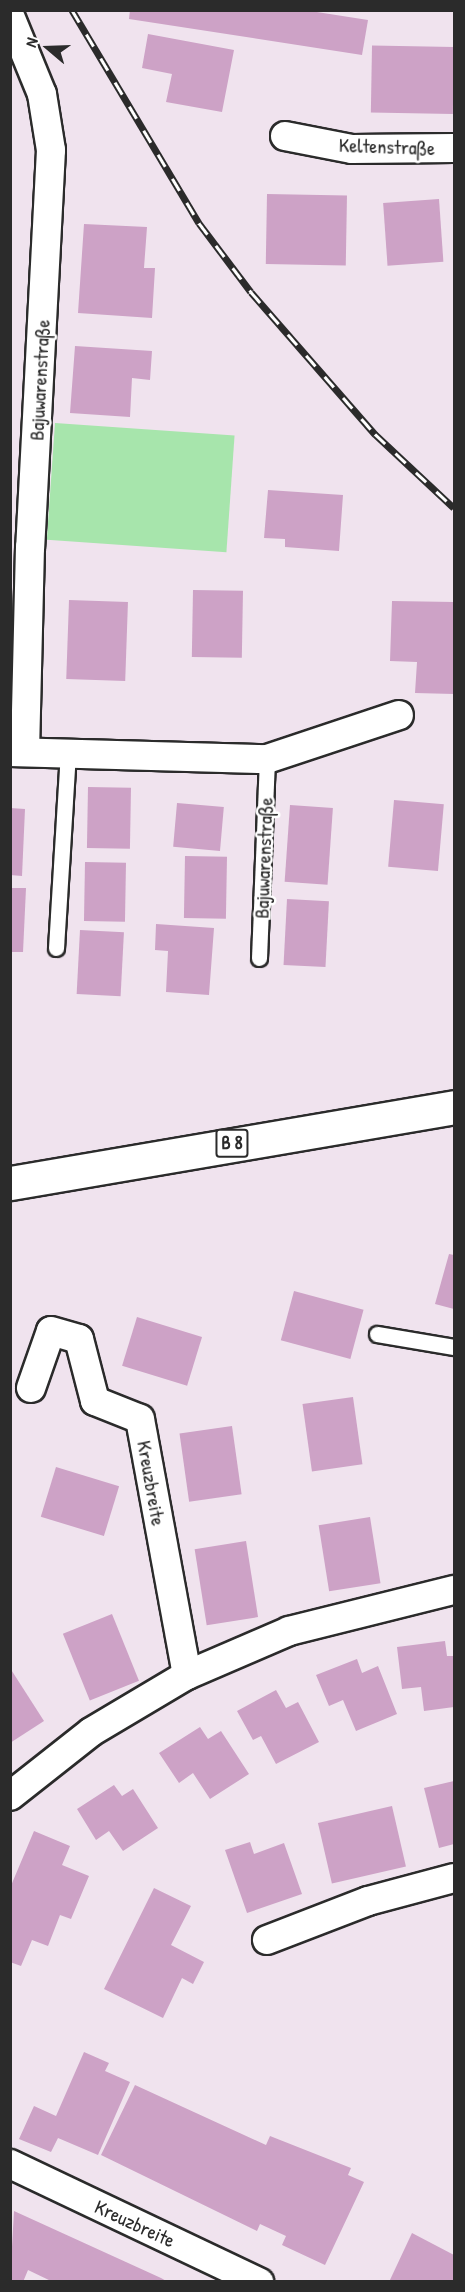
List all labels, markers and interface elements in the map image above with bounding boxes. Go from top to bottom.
north arrow [18,18,78,78]
text: N [19,35,43,50]
street label: Keltenstraße [338,132,436,160]
street label: Bajuwarenstraße [24,319,54,441]
street label: Bajuwarenstraße [249,797,277,919]
road number: B 8 [214,1128,250,1158]
street label: Kreuzbreite [133,1439,171,1527]
street label: Kreuzbreite [91,2194,179,2252]

